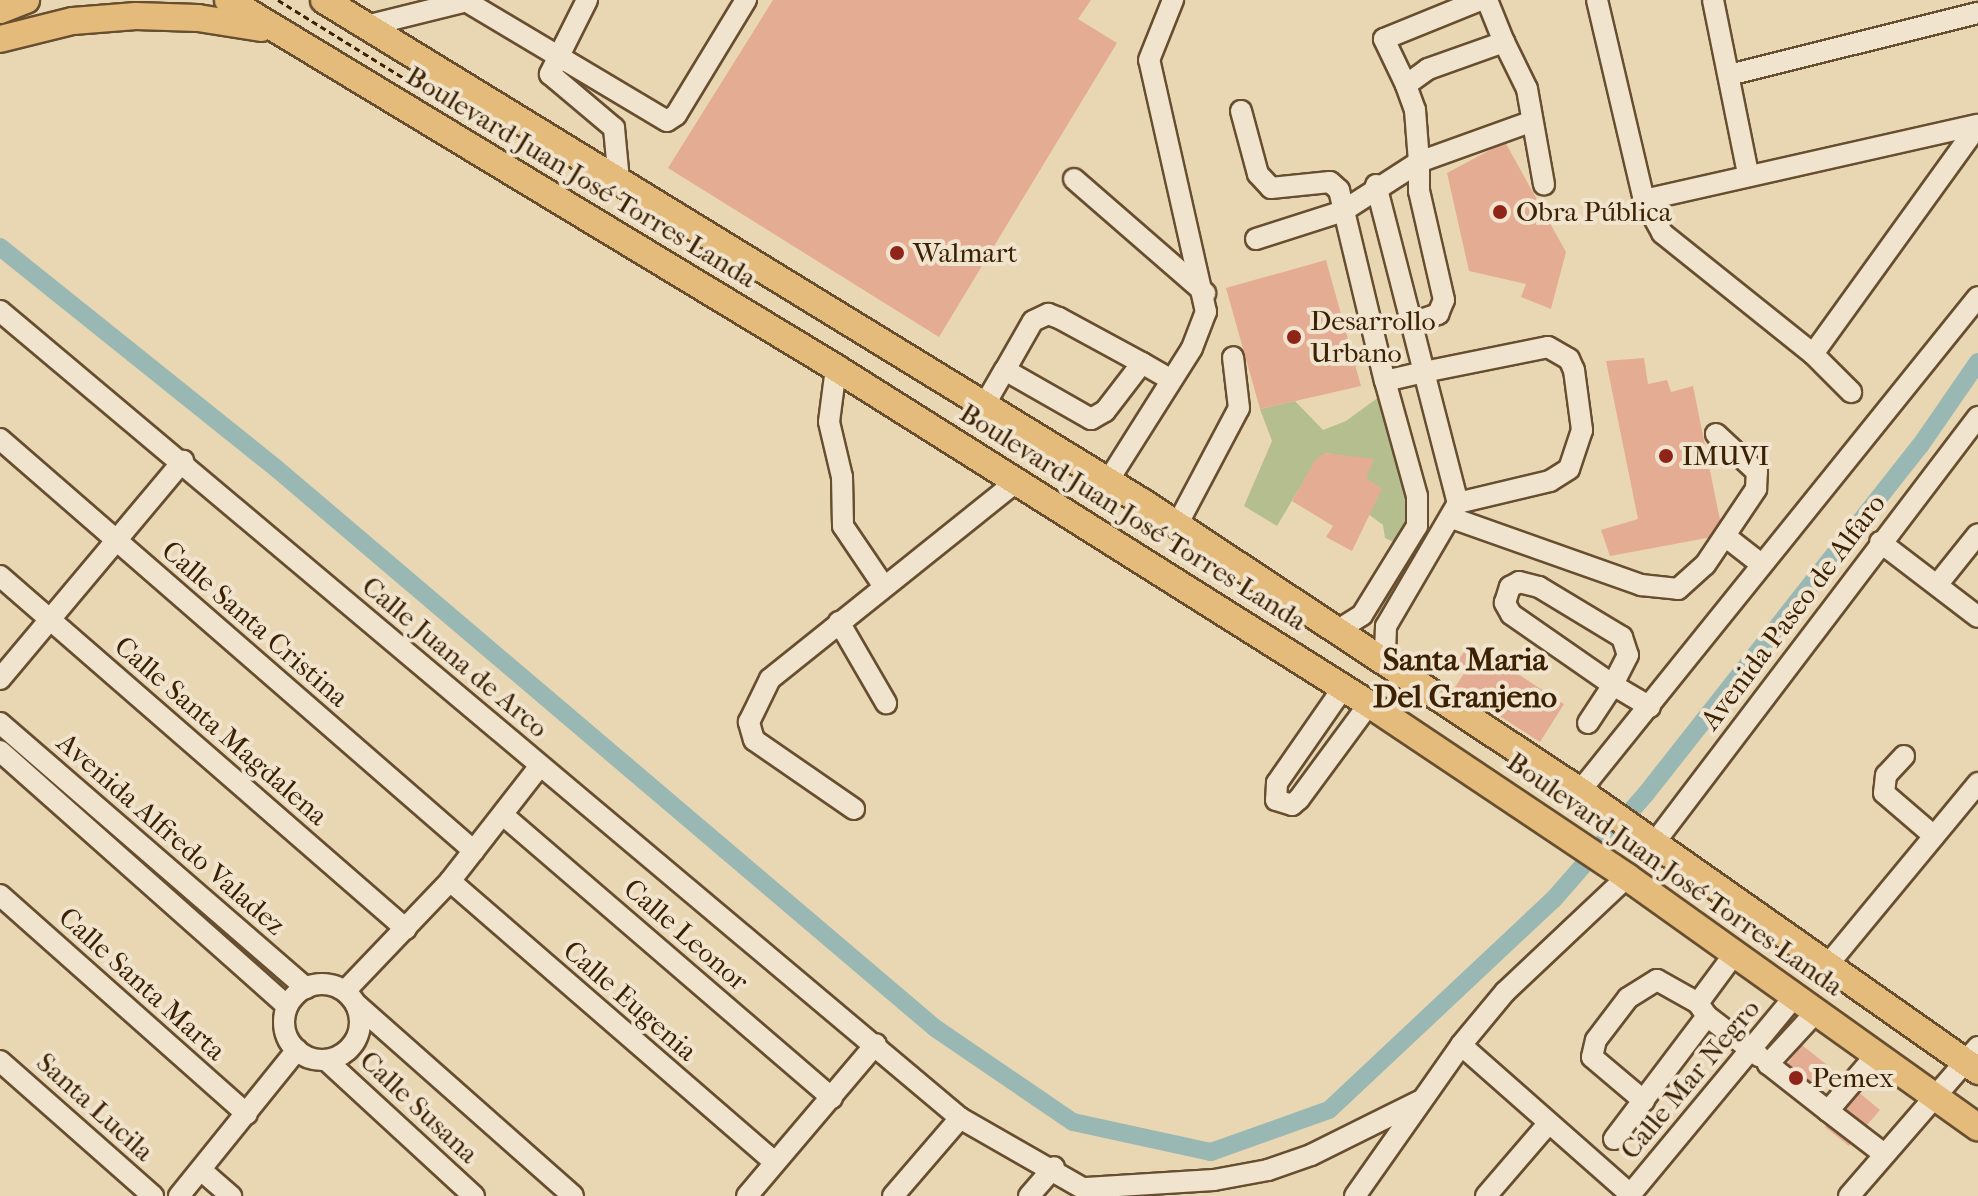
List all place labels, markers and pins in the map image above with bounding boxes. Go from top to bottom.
place label: Obra Pública [1516,195,1672,229]
marker: Obra Pública [1491,203,1509,221]
place label: Walmart [913,236,1018,270]
marker: Walmart [888,244,906,262]
place label: Desarrollo Urbano [1310,304,1436,370]
marker: Desarrollo Urbano [1285,328,1303,346]
place label: IMUVI [1682,439,1769,473]
marker: IMUVI [1657,447,1675,465]
place label: Pemex [1812,1061,1894,1095]
marker: Pemex [1787,1069,1805,1087]

